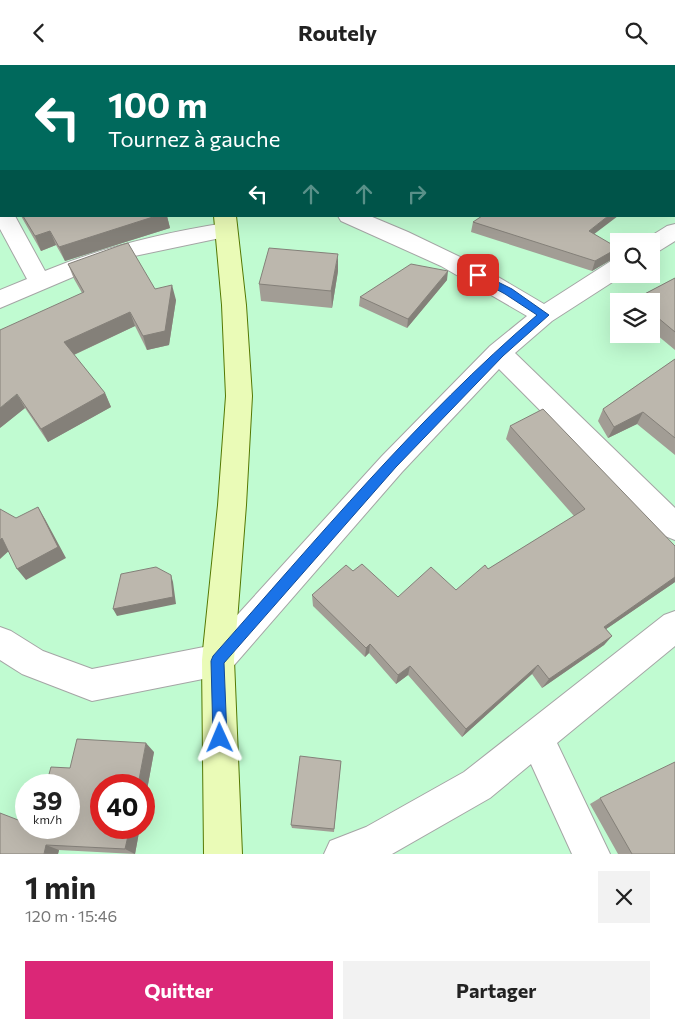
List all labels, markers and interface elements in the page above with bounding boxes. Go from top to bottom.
icon: back [25,19,53,47]
text: Routely [298,19,377,46]
icon: search [622,19,650,47]
text: 100 m [108,82,208,125]
icon: left [25,85,90,150]
text: Tournez à gauche [108,125,280,152]
icon: left [244,180,272,208]
icon: ahead [297,180,325,208]
icon: ahead [350,180,378,208]
icon: right [403,180,431,208]
map controls [610,233,660,343]
button: search [610,233,660,283]
pin [457,254,499,296]
icon: arrive [464,261,492,289]
button: layers [610,293,660,343]
position arrow [193,711,245,763]
speed limit sign: 40 [90,774,155,839]
text: 39 [33,785,63,815]
text: km/h [33,812,62,826]
text: 1 min [25,868,96,905]
button: close [598,871,650,923]
text: 120 m · 15:46 [25,906,117,925]
button: Quitter [25,961,333,1019]
button: Partager [343,961,650,1019]

